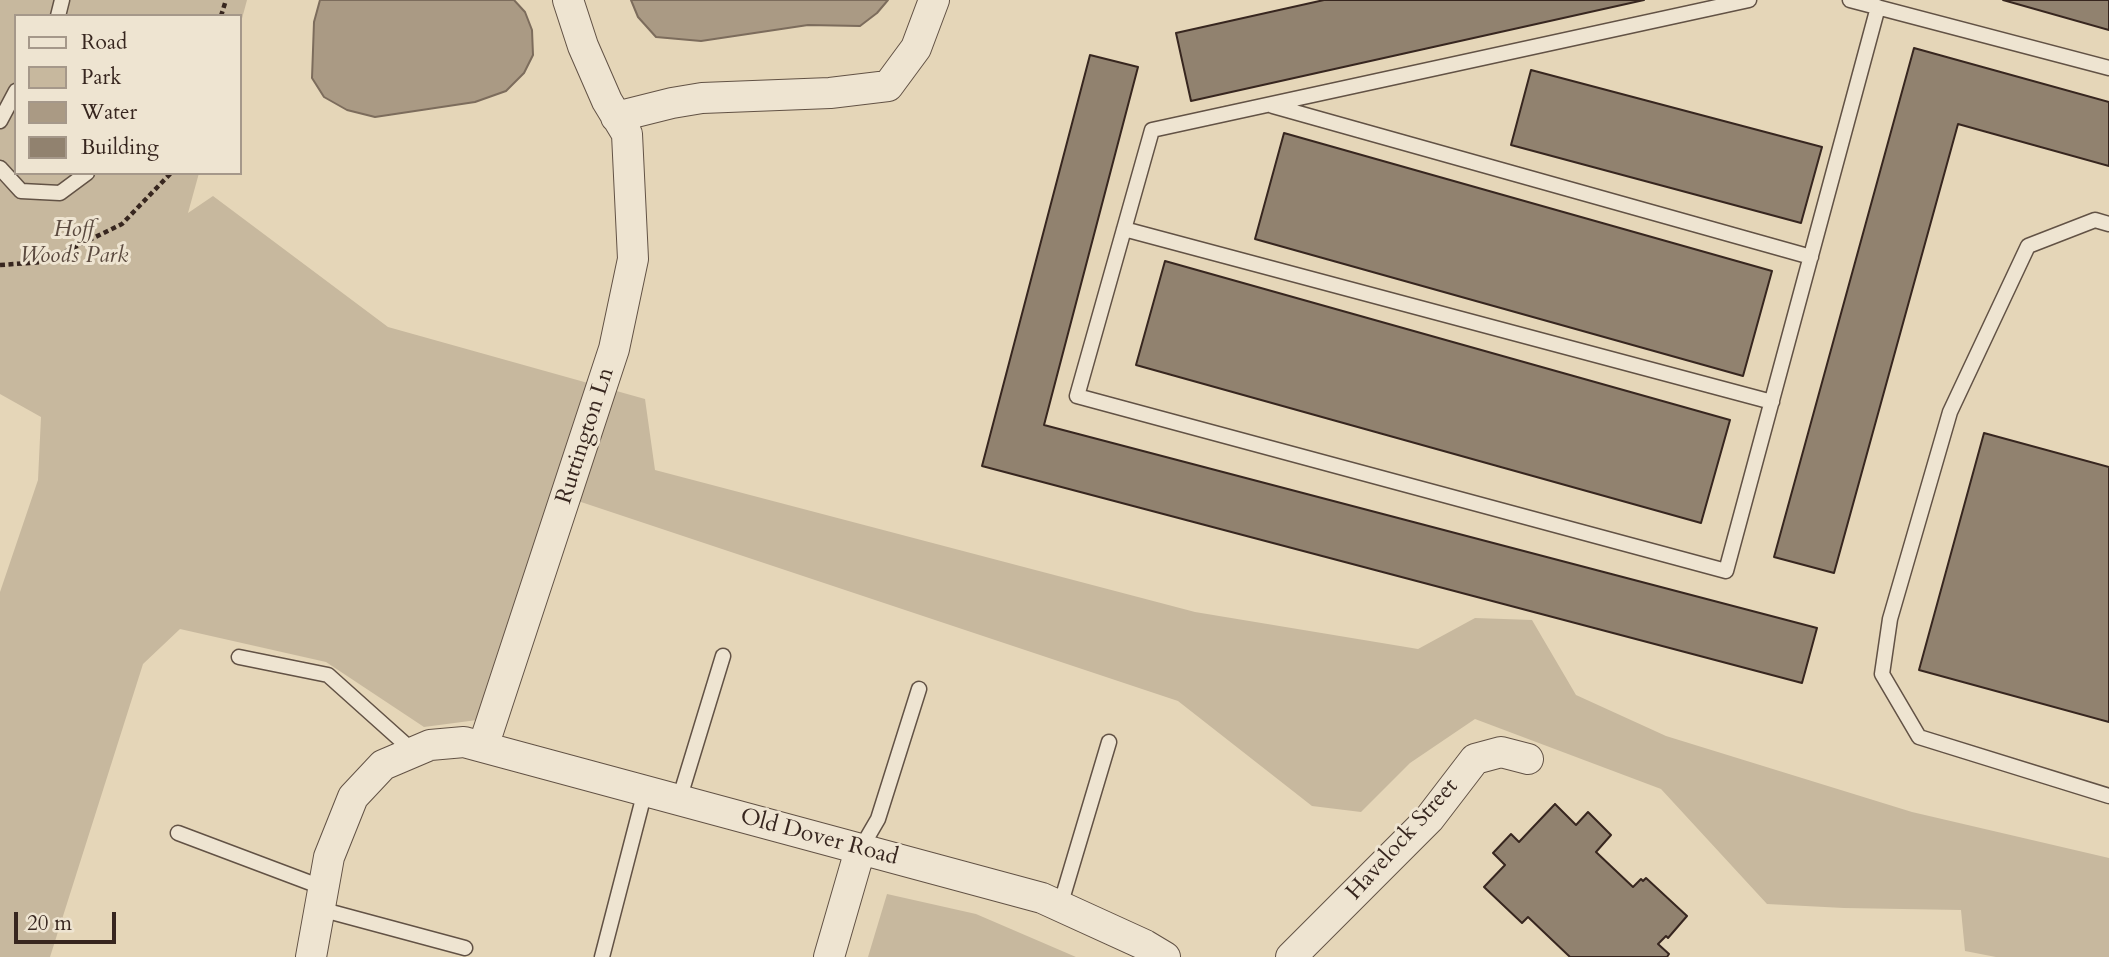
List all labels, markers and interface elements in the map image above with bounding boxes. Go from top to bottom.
legend [14,14,242,175]
text: Road [81,28,127,57]
text: Park [81,63,121,92]
text: Water [81,98,137,127]
text: Building [81,133,159,162]
park label: Hoff Woods Park [20,217,128,271]
street label: Ruttington Ln [551,364,621,508]
street label: Havelock Street [1341,774,1465,906]
street label: Old Dover Road [737,804,901,872]
scale bar [18,898,119,942]
text: 20 m [27,909,72,938]

